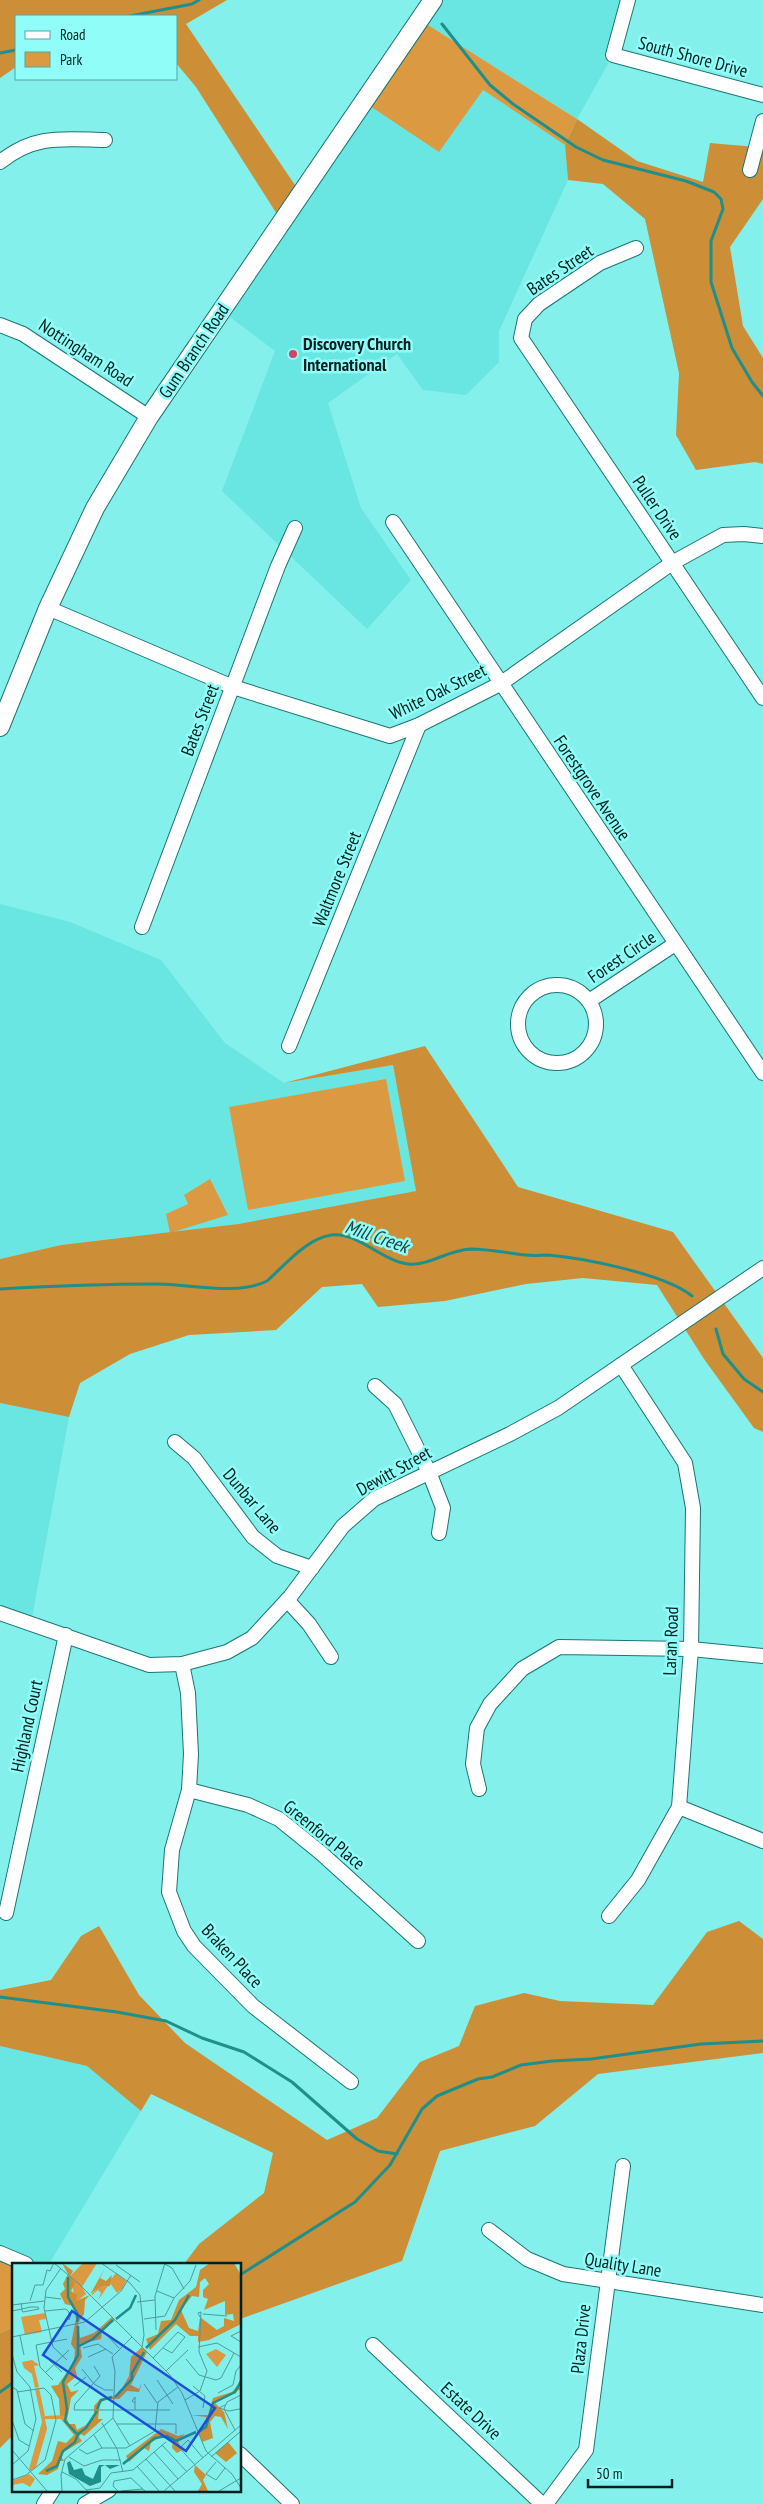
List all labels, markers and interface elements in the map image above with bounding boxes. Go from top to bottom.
legend [15,15,178,80]
text: Road [60,25,86,44]
street label: South Shore Drive [636,31,750,82]
text: Park [60,50,82,69]
street label: Bates Street [522,239,597,300]
street label: Gum Branch Road [153,299,234,403]
street label: Nottingham Road [35,313,138,392]
place label: Discovery Church International [303,332,411,376]
marker: Discovery Church International [287,348,299,360]
street label: Puller Drive [628,471,687,544]
street label: White Oak Street [386,658,490,725]
street label: Bates Street [175,681,224,759]
street label: Forestgrove Avenue [549,731,636,845]
street label: Waltmore Street [307,828,366,930]
street label: Forest Circle [583,925,660,988]
water label: Mill Creek [342,1214,414,1259]
street label: Dewitt Street [352,1441,435,1501]
street label: Dunbar Lane [218,1463,286,1538]
street label: Laran Road [658,1606,683,1676]
street label: Highland Court [6,1678,48,1774]
street label: Greenford Place [279,1795,370,1874]
street label: Braken Place [197,1919,268,1993]
street label: Quality Lane [583,2247,663,2282]
inset map [12,2263,241,2492]
street label: Plaza Drive [565,2303,596,2375]
street label: Estate Drive [436,2377,507,2445]
scale bar [588,2456,672,2488]
text: 50 m [596,2464,622,2483]

